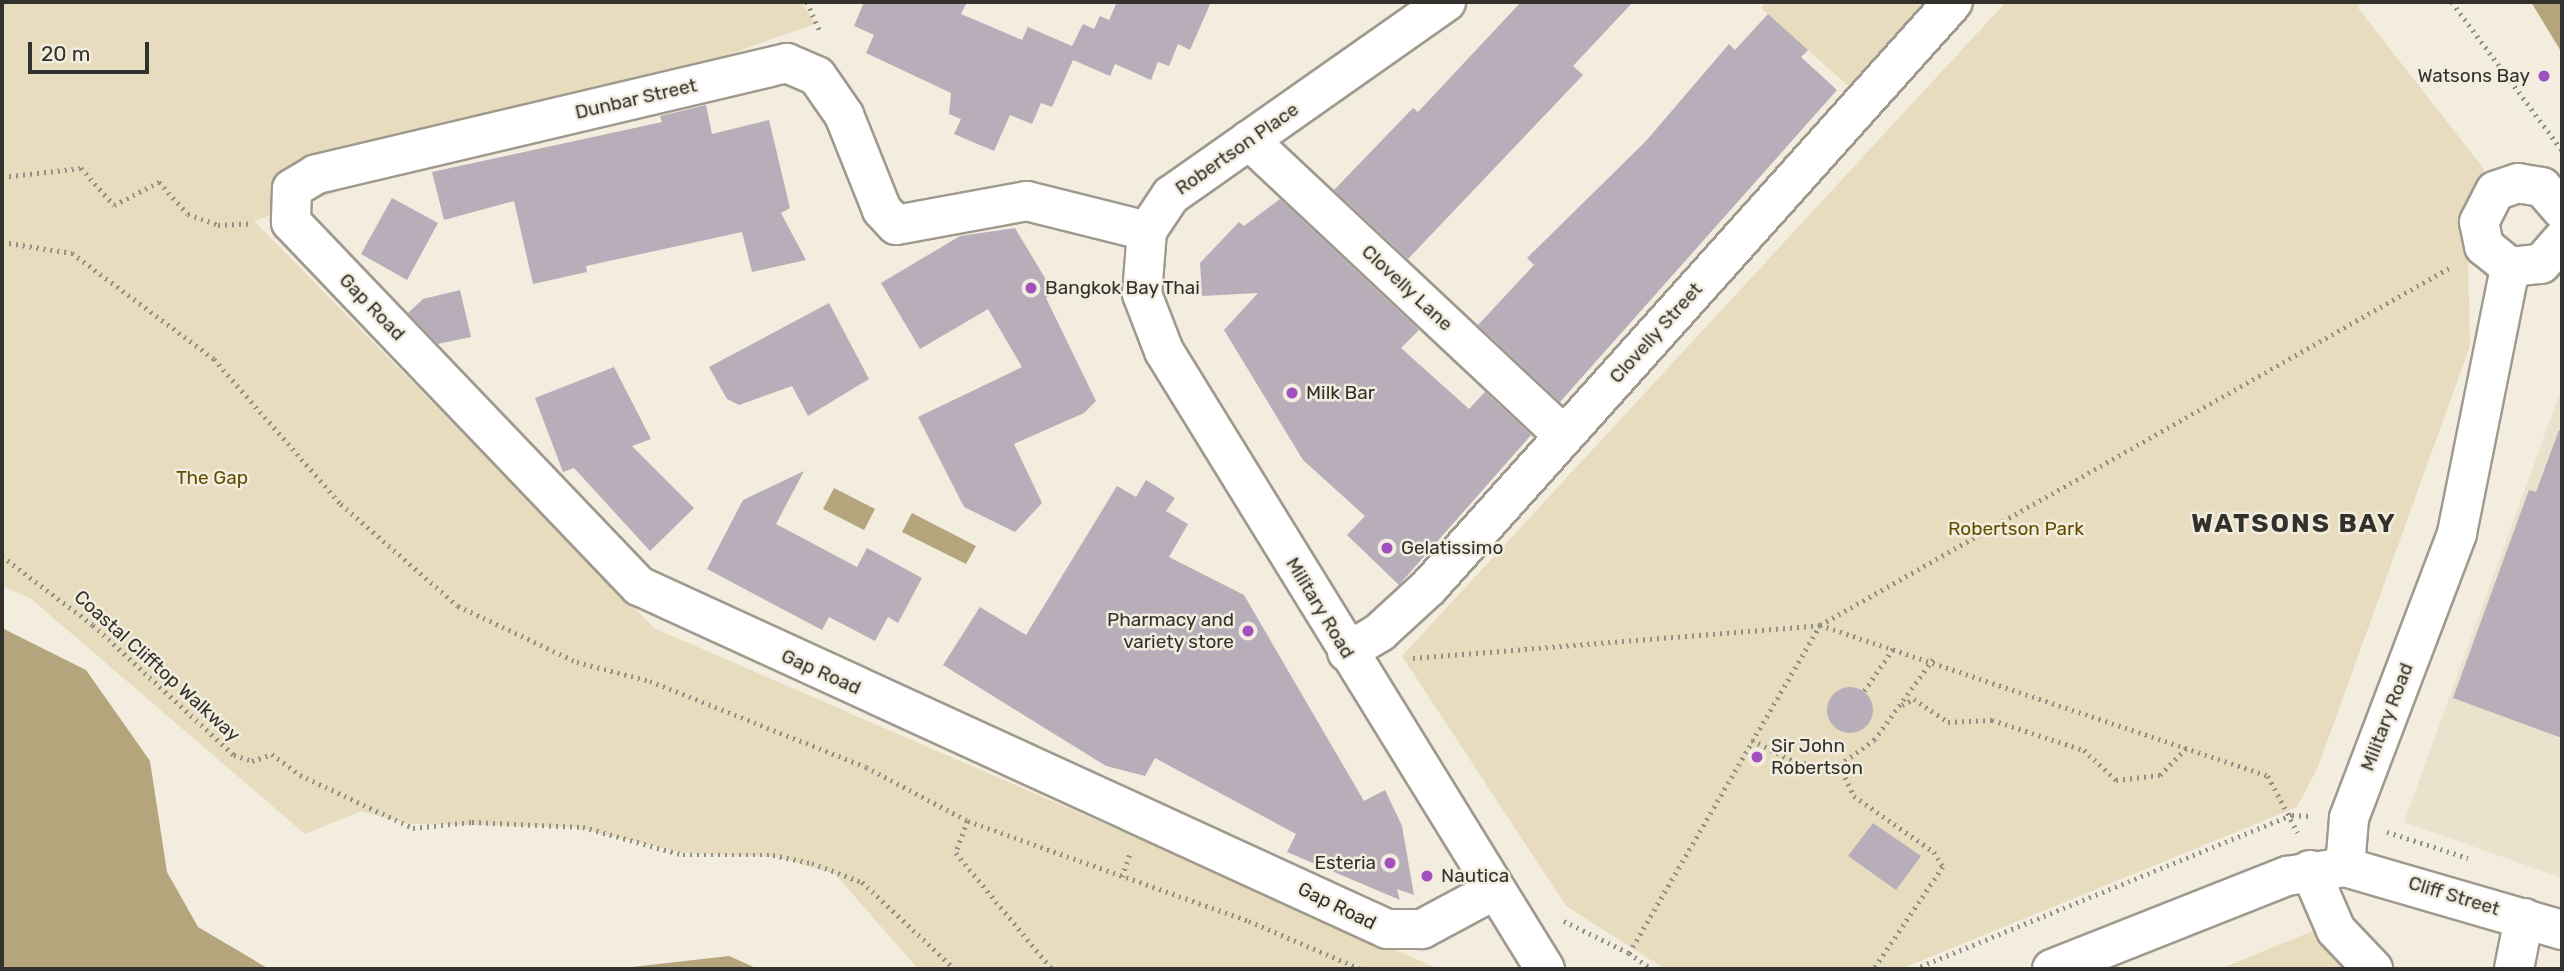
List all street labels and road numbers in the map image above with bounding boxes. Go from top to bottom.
street label: Dunbar Street [573,74,699,124]
street label: Robertson Place [1171,98,1303,200]
street label: Clovelly Lane [1357,240,1457,336]
street label: Gap Road [334,269,410,345]
street label: Clovelly Street [1605,278,1707,388]
street label: Military Road [1281,553,1359,663]
street label: Coastal Clifftop Walkway [69,585,245,747]
street label: Gap Road [778,644,864,700]
street label: Military Road [2356,660,2418,774]
street label: Cliff Street [2405,871,2503,921]
street label: Gap Road [1294,877,1380,935]

